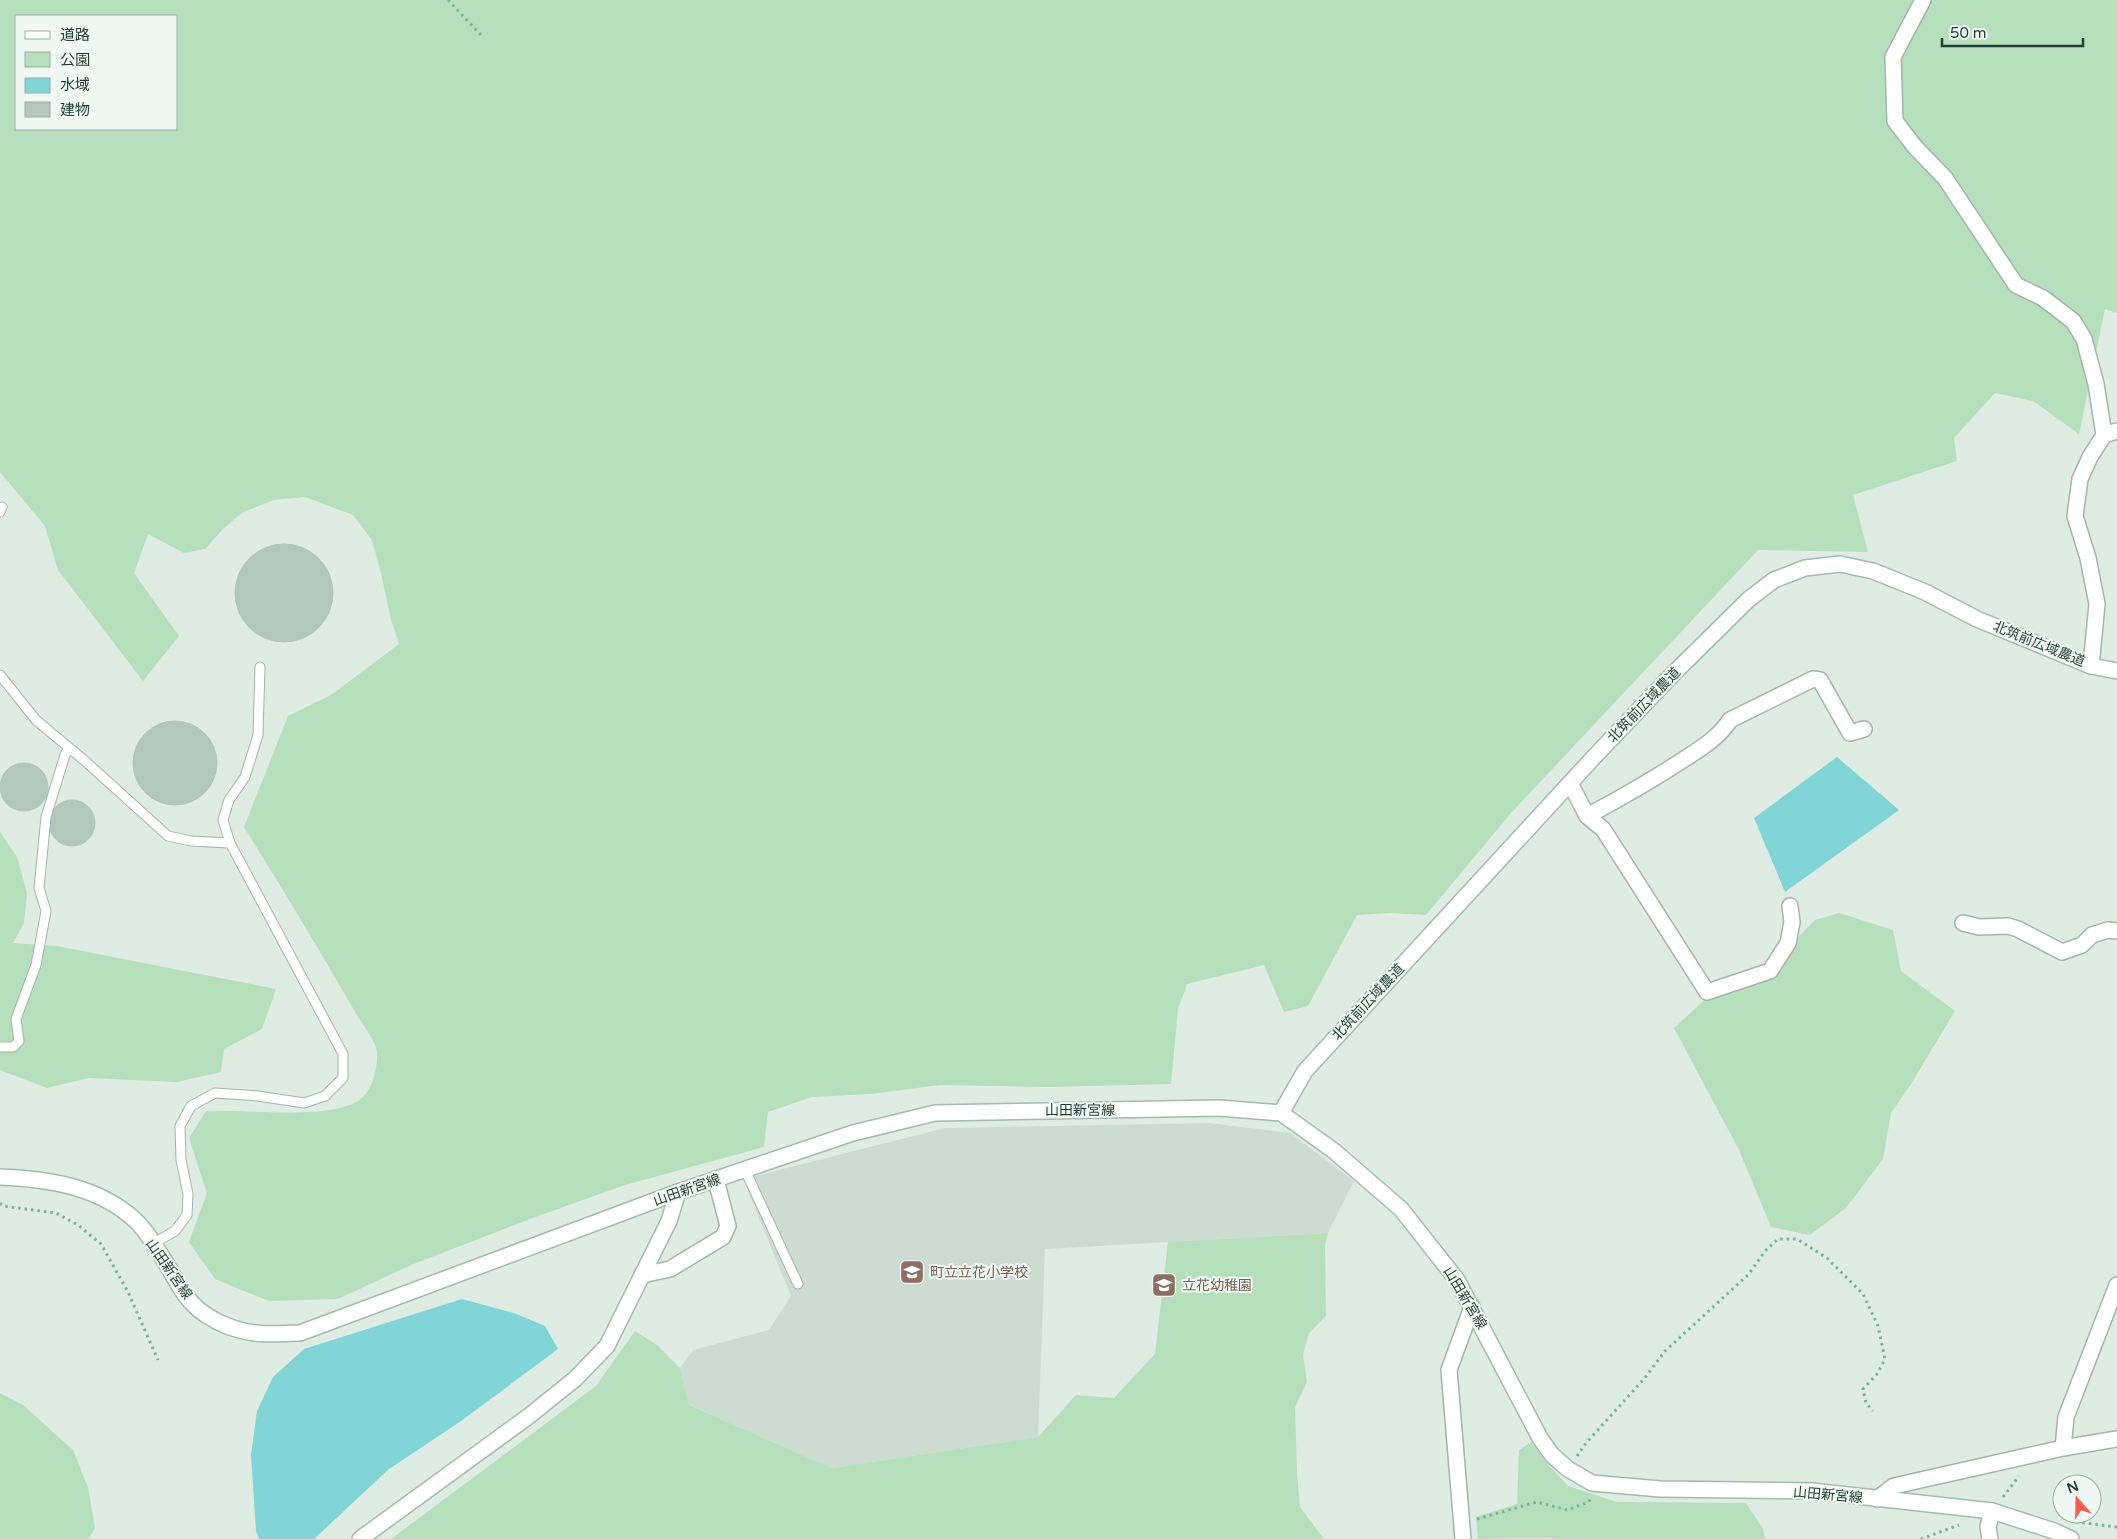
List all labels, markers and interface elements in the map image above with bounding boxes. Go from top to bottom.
legend [15,15,178,130]
scale bar [1942,15,2083,47]
text: 50 m [1950,24,1987,42]
text: 道路 [60,26,90,44]
text: 公園 [60,51,90,69]
text: 水域 [60,76,90,94]
text: 建物 [60,101,90,119]
street label: 北筑前広域農道 [1990,618,2088,670]
street label: 北筑前広域農道 [1604,664,1684,746]
street label: 北筑前広域農道 [1328,960,1408,1044]
street label: 山田新宮線 [1045,1102,1115,1119]
street label: 山田新宮線 [651,1171,723,1209]
street label: 山田新宮線 [142,1235,196,1303]
school or university icon: 町立立花小学校 [899,1259,925,1285]
place label: 町立立花小学校 [930,1264,1028,1281]
street label: 山田新宮線 [1440,1264,1490,1332]
school or university icon: 立花幼稚園 [1151,1272,1177,1298]
place label: 立花幼稚園 [1182,1277,1252,1294]
north arrow [2052,1474,2102,1524]
text: N [2065,1477,2081,1497]
street label: 山田新宮線 [1792,1483,1864,1507]

